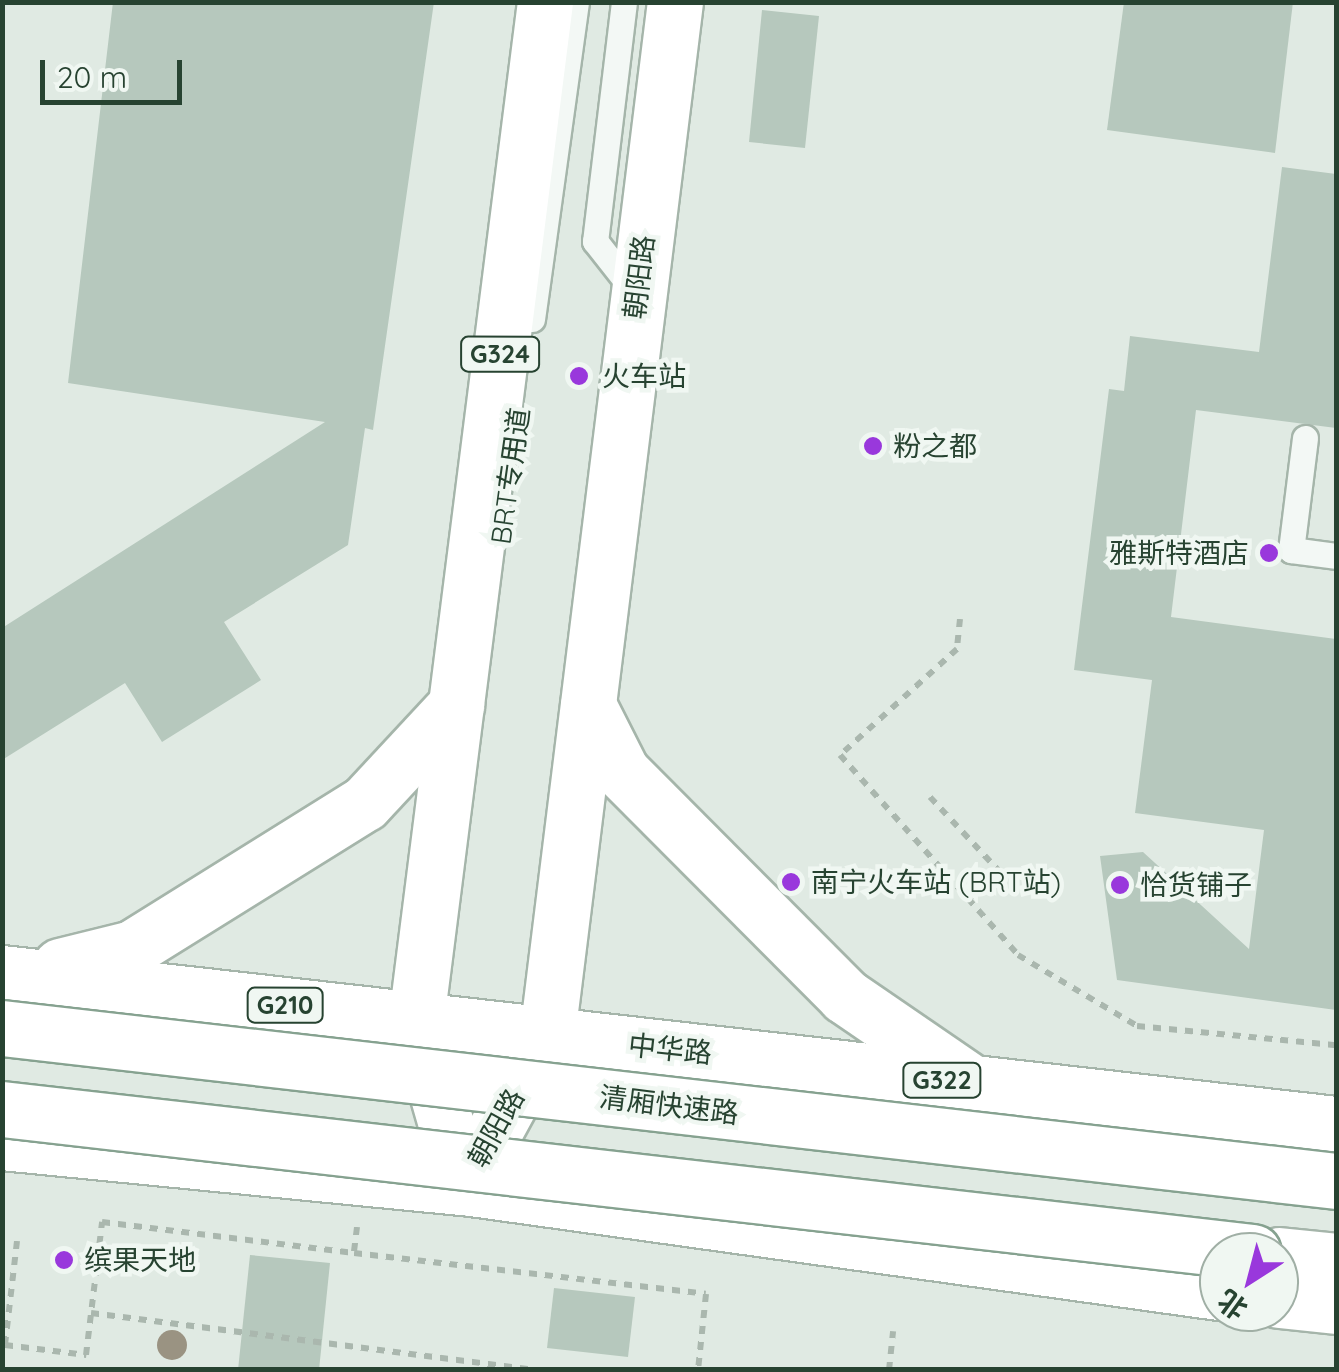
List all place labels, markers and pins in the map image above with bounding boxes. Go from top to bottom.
place label: 火车站 [602,359,686,393]
marker: 火车站 [566,363,592,389]
place label: 粉之都 [893,429,977,463]
marker: 粉之都 [862,435,884,457]
place label: 雅斯特酒店 [1109,536,1249,570]
marker: 雅斯特酒店 [1258,542,1280,564]
place label: 南宁火车站 (BRT站) [811,865,1061,899]
place label: 恰货铺子 [1140,868,1252,902]
marker: 南宁火车站 (BRT站) [780,871,802,893]
marker: 恰货铺子 [1109,874,1131,896]
place label: 缤果天地 [84,1243,196,1277]
marker: 缤果天地 [53,1249,75,1271]

